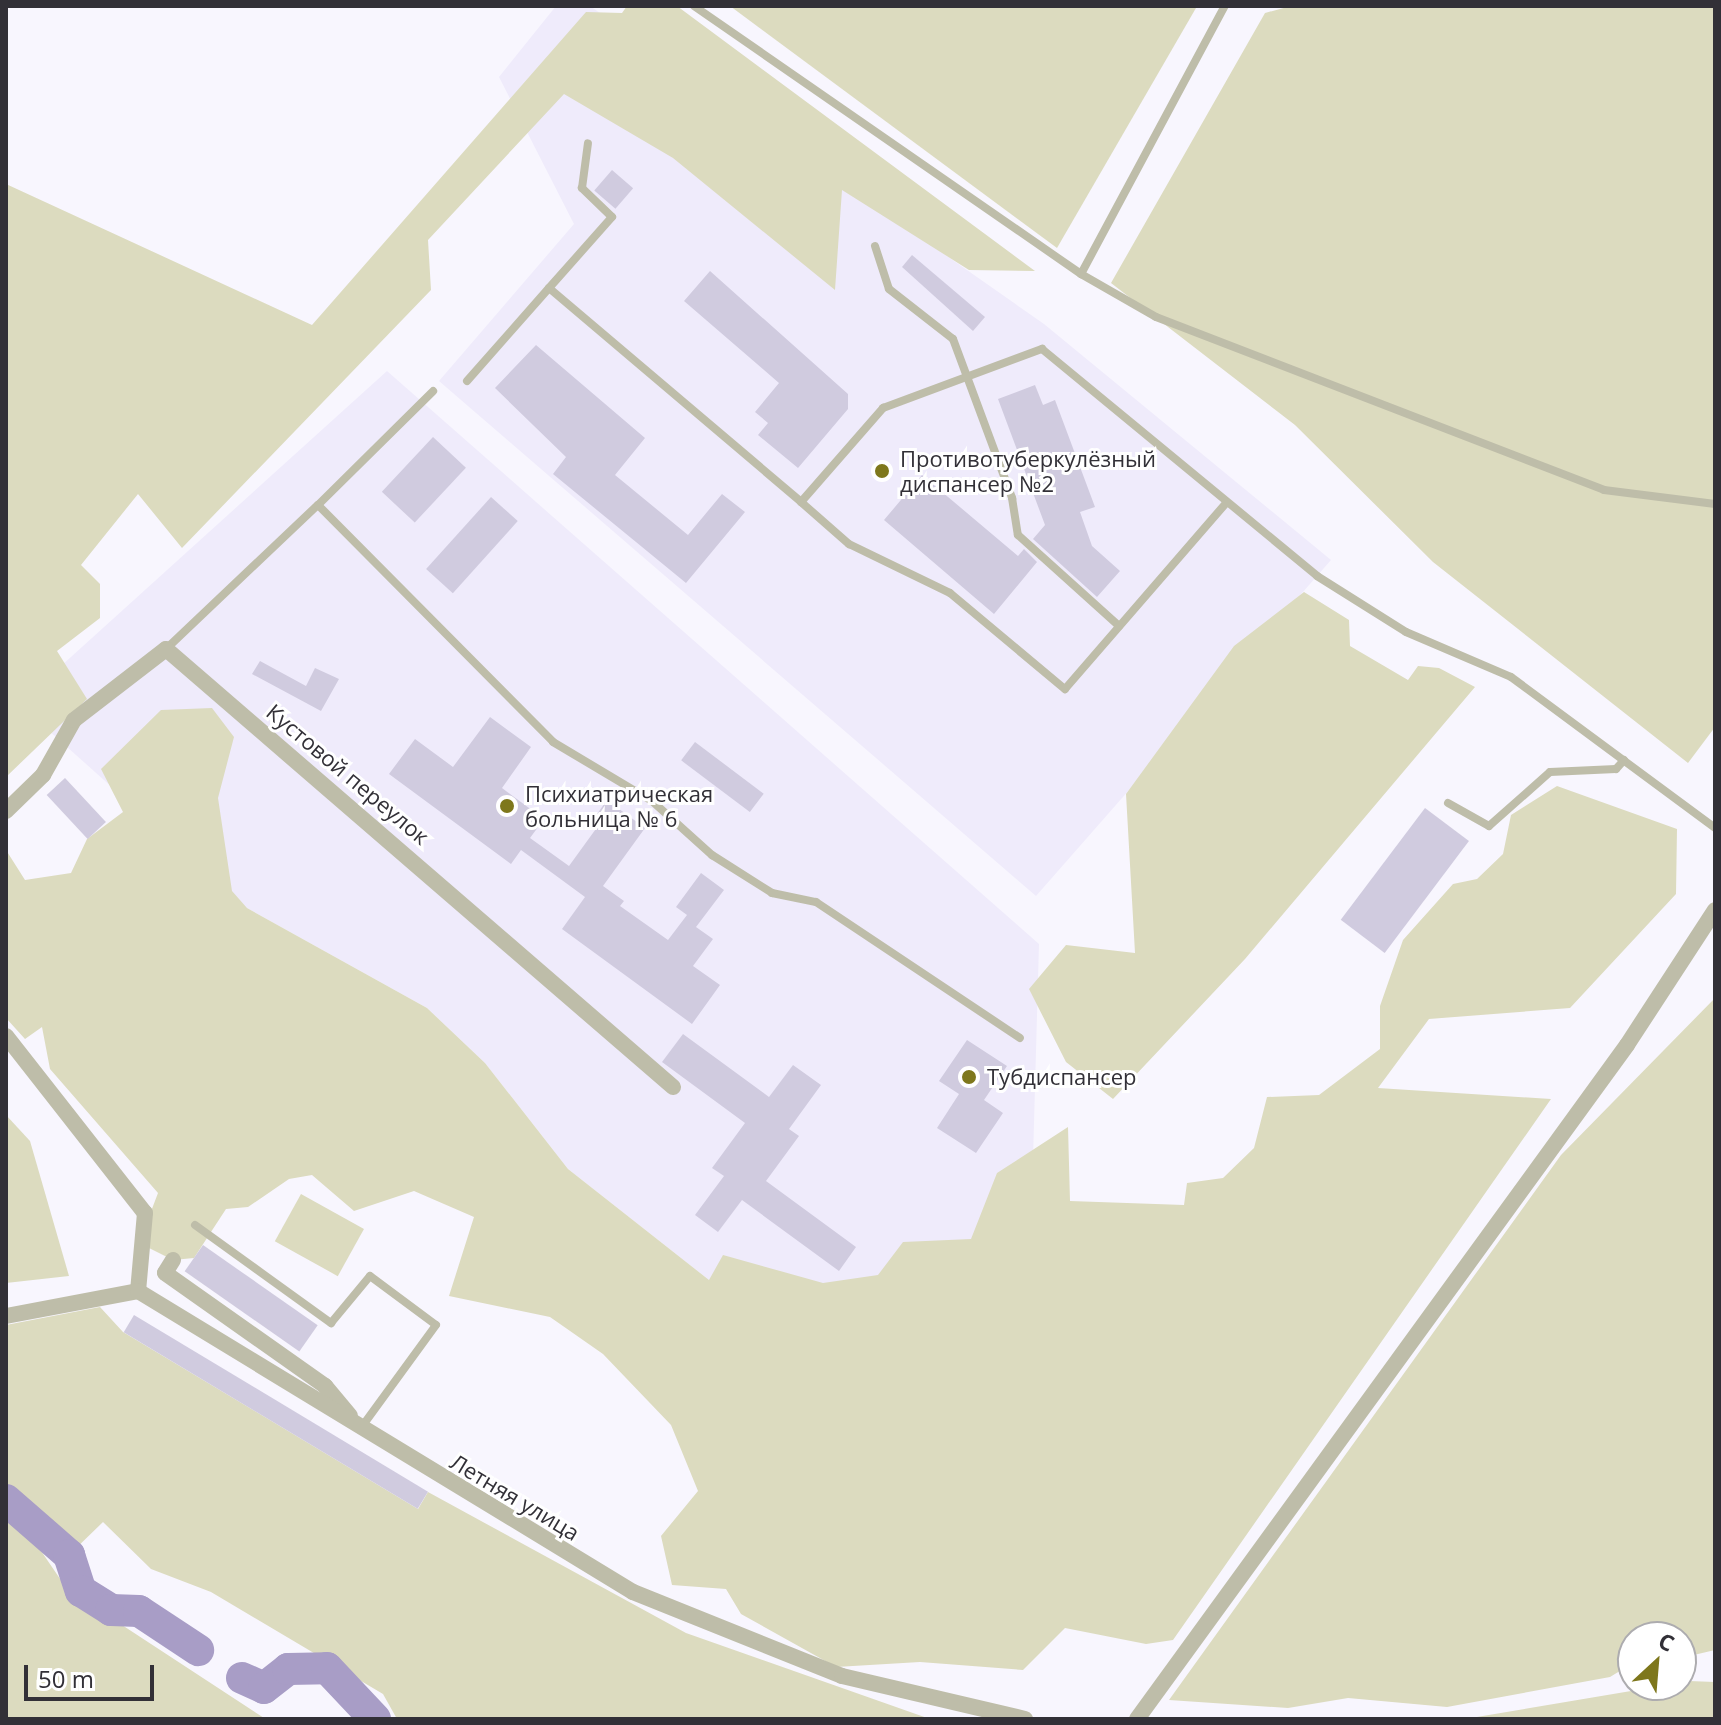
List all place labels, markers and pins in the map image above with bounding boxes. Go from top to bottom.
place label: Противотуберкулёзный диспансер №2 [900,445,1156,496]
marker: Противотуберкулёзный диспансер №2 [871,460,893,482]
place label: Психиатрическая больница № 6 [525,780,713,832]
marker: Психиатрическая больница № 6 [496,795,518,817]
place label: Тубдиспансер [987,1064,1137,1090]
marker: Тубдиспансер [958,1066,980,1088]

